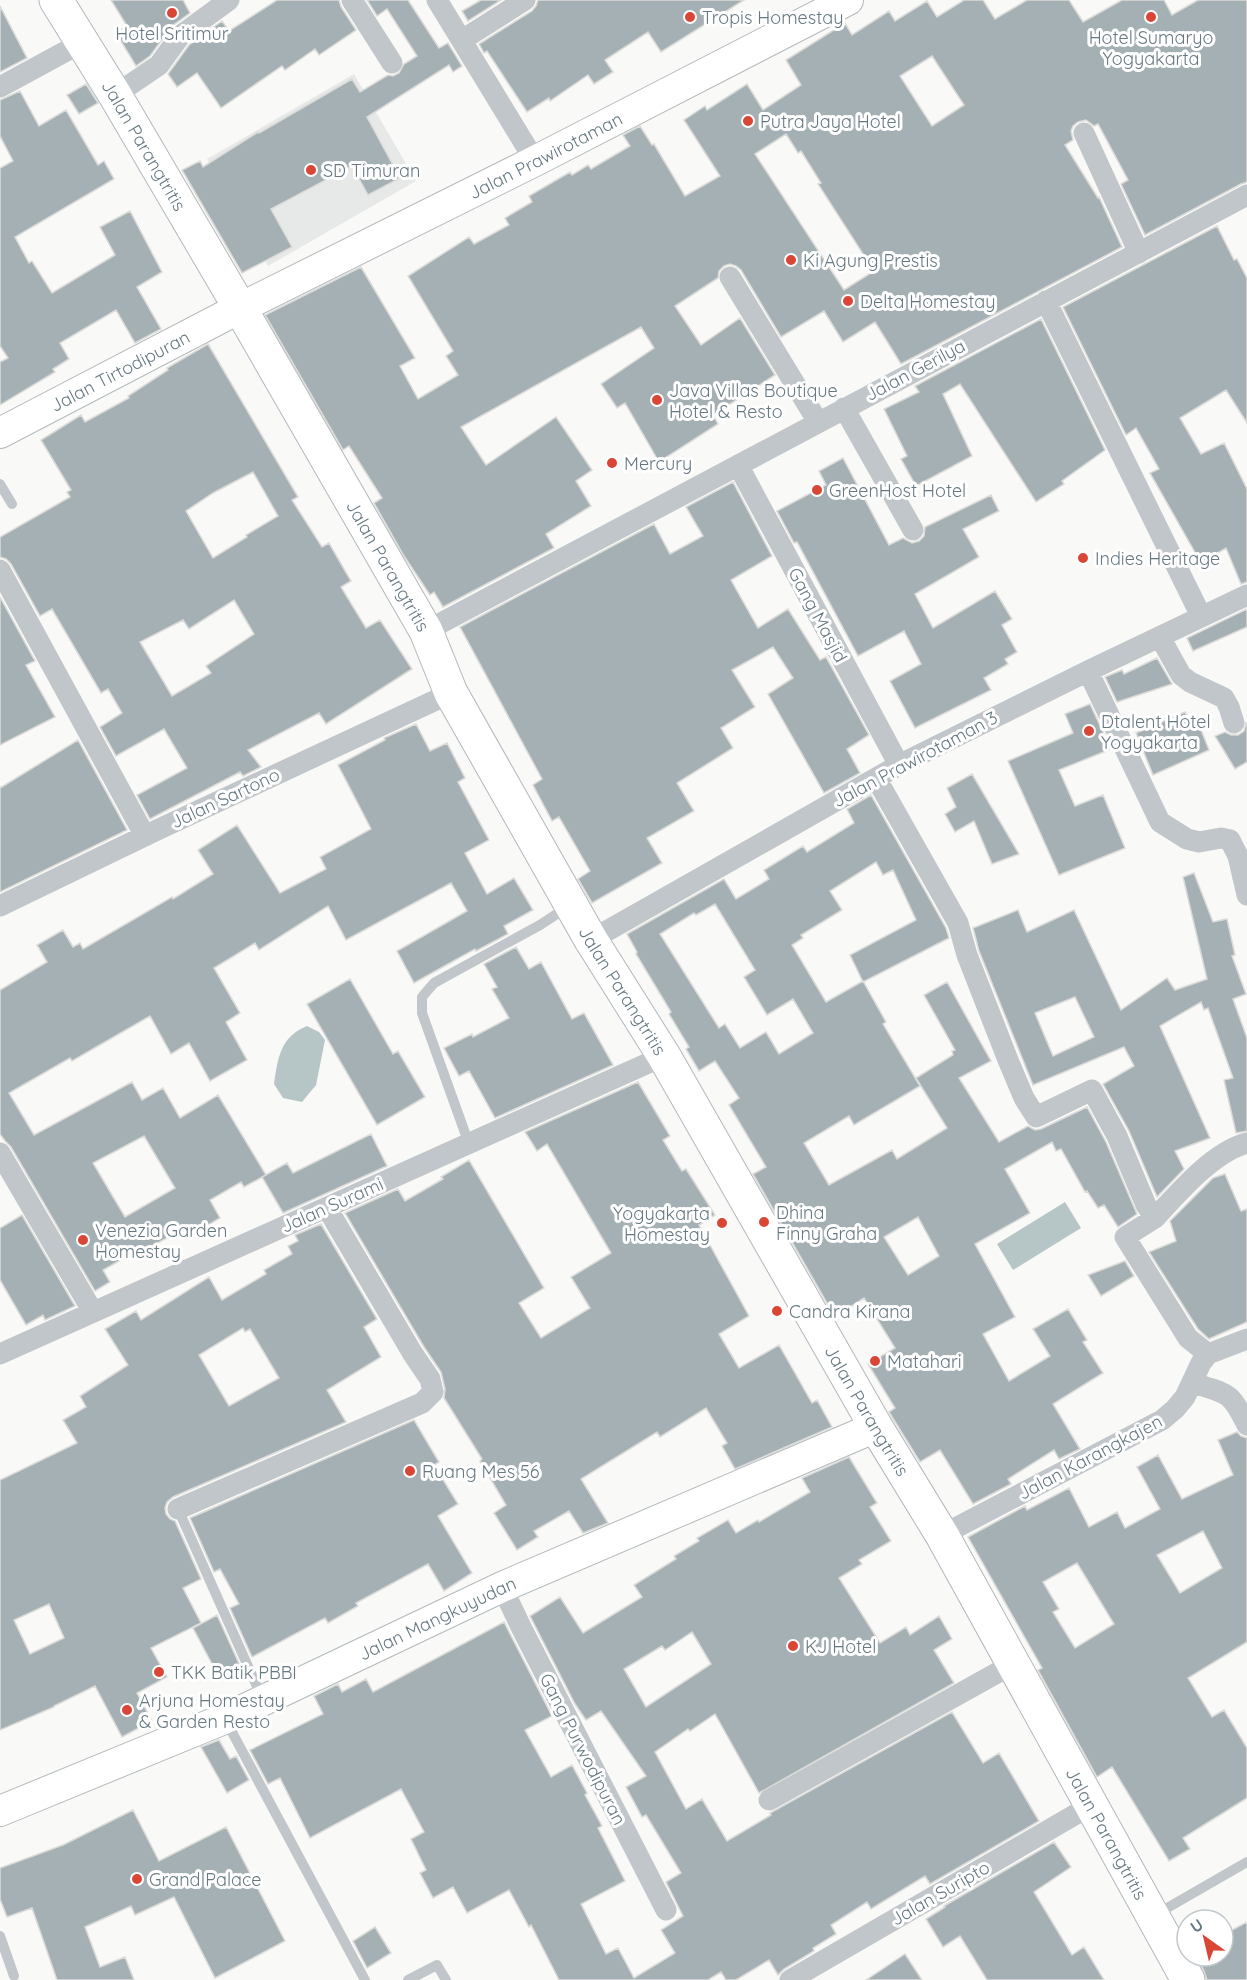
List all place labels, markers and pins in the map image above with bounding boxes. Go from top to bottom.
marker: Hotel Sritimur [165,6,179,20]
place label: Tropis Homestay [702,6,843,29]
marker: Tropis Homestay [683,10,697,24]
marker: Hotel Sumaryo Yogyakarta [1144,10,1158,24]
place label: Hotel Sritimur [115,22,229,45]
place label: Hotel Sumaryo Yogyakarta [1089,26,1213,70]
place label: Putra Jaya Hotel [760,110,901,133]
marker: Putra Jaya Hotel [741,114,755,128]
place label: SD Timuran [323,159,420,182]
marker: SD Timuran [304,163,318,177]
place label: Ki Agung Prestis [803,249,938,272]
marker: Ki Agung Prestis [784,253,798,267]
place label: Delta Homestay [860,290,995,313]
marker: Delta Homestay [841,294,855,308]
place label: Java Villas Boutique Hotel & Resto [669,379,838,423]
marker: Java Villas Boutique Hotel & Resto [650,393,664,407]
place label: Mercury [624,452,692,475]
marker: Mercury [605,456,619,470]
place label: GreenHost Hotel [829,479,966,502]
marker: GreenHost Hotel [810,483,824,497]
place label: Indies Heritage [1095,547,1220,570]
marker: Indies Heritage [1076,551,1090,565]
place label: Dtalent Hotel Yogyakarta [1101,710,1211,754]
marker: Dtalent Hotel Yogyakarta [1082,724,1096,738]
place label: Dhina Finny Graha [776,1201,877,1245]
place label: Yogyakarta Homestay [613,1202,710,1246]
marker: Dhina Finny Graha [757,1215,771,1229]
marker: Yogyakarta Homestay [715,1216,729,1230]
place label: Venezia Garden Homestay [95,1219,227,1263]
marker: Venezia Garden Homestay [76,1233,90,1247]
place label: Candra Kirana [789,1300,910,1323]
marker: Candra Kirana [770,1304,784,1318]
place label: Matahari [887,1350,962,1373]
marker: Matahari [868,1354,882,1368]
place label: Ruang Mes 56 [422,1460,540,1483]
marker: Ruang Mes 56 [403,1464,417,1478]
place label: KJ Hotel [805,1635,876,1658]
marker: KJ Hotel [786,1639,800,1653]
place label: TKK Batik PBBI [171,1661,297,1684]
marker: TKK Batik PBBI [152,1665,166,1679]
place label: Arjuna Homestay & Garden Resto [139,1689,285,1733]
marker: Arjuna Homestay & Garden Resto [120,1703,134,1717]
place label: Grand Palace [149,1868,261,1891]
marker: Grand Palace [130,1872,144,1886]

